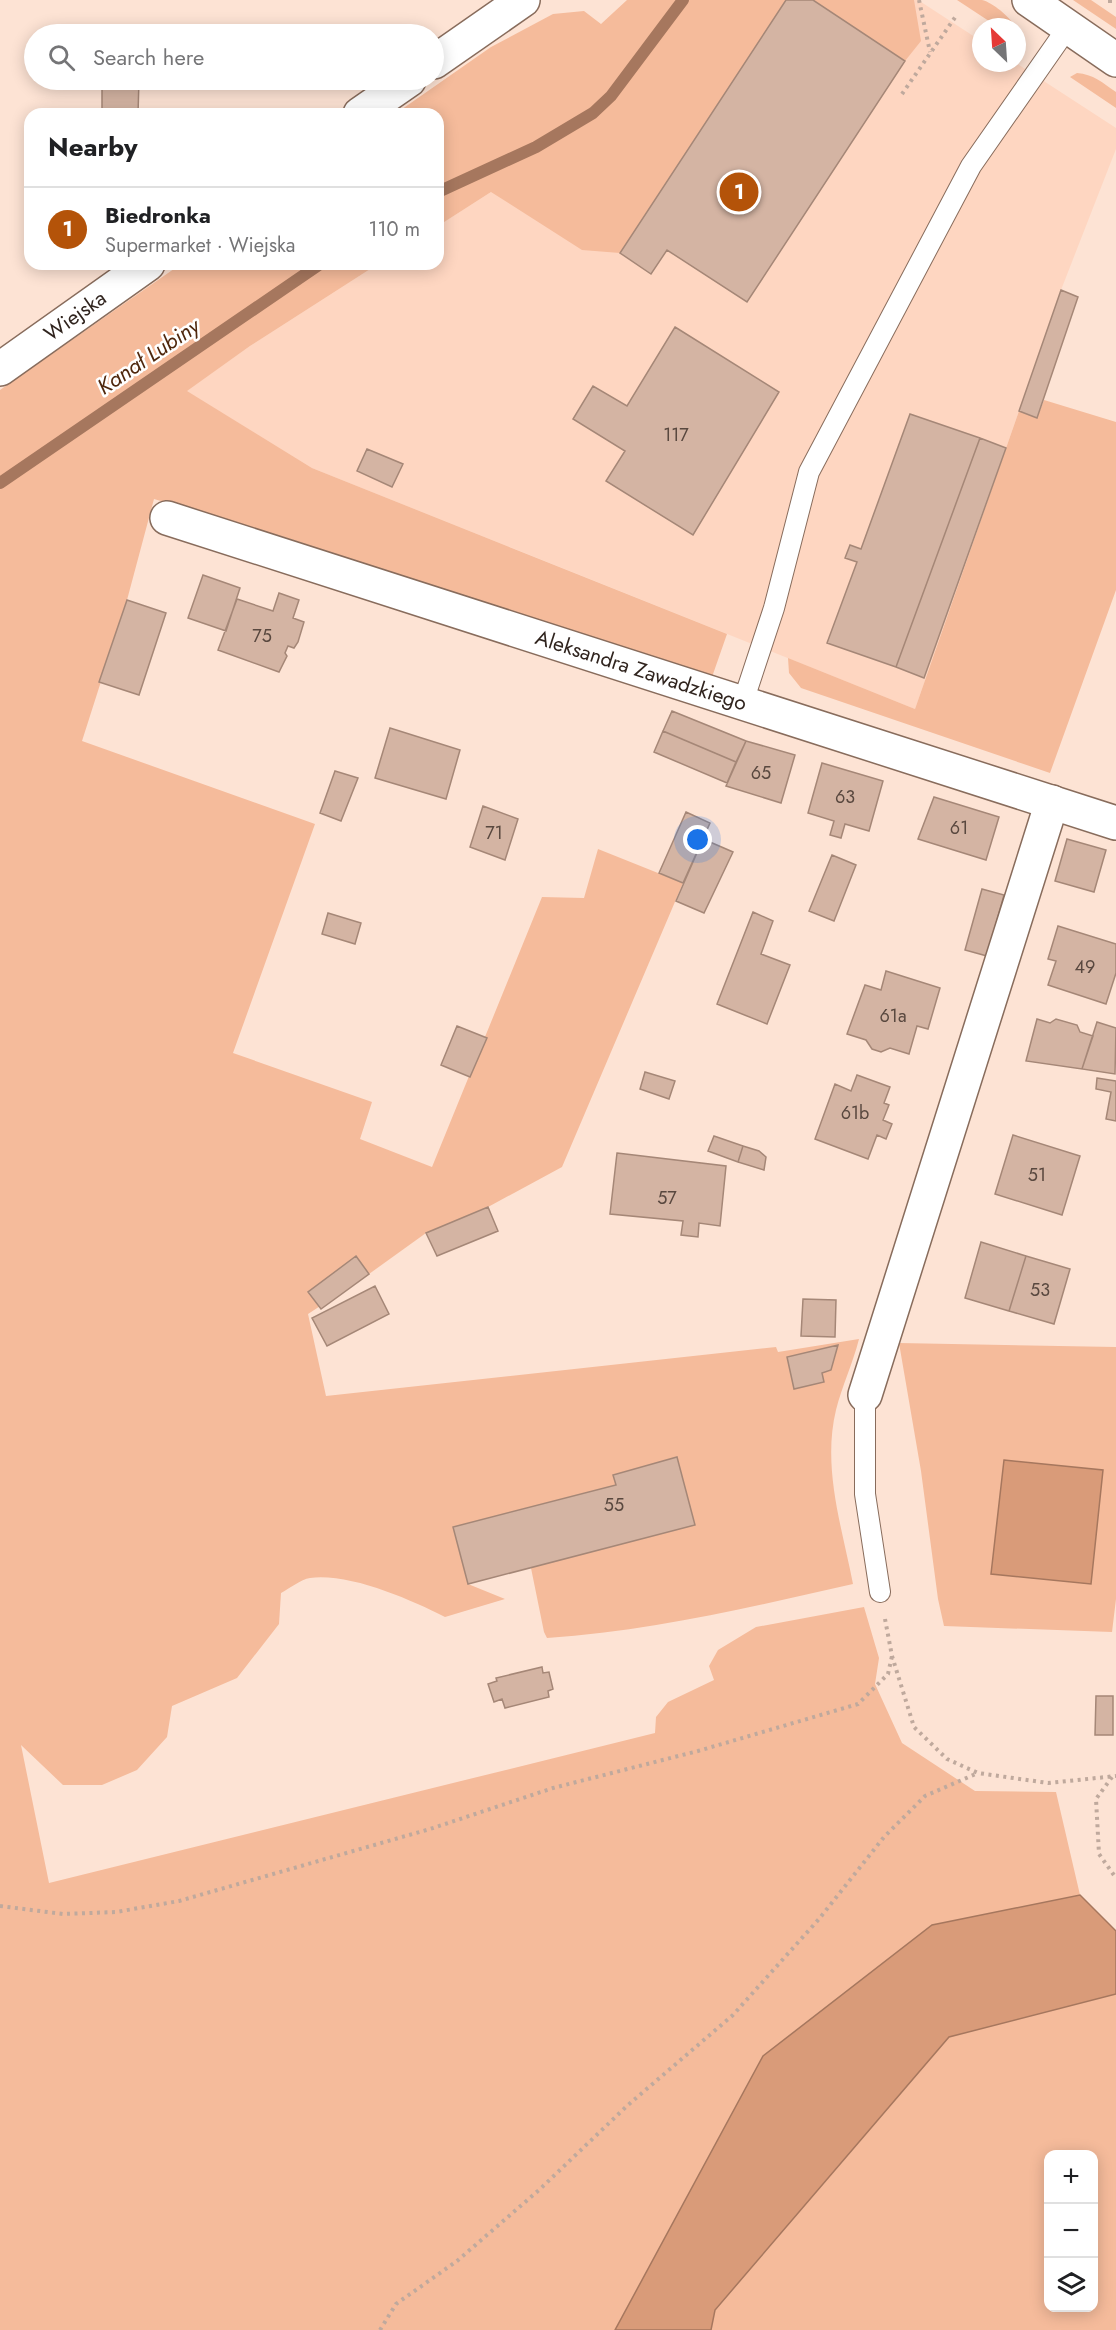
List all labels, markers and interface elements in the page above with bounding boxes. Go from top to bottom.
north arrow [972,18,1026,72]
search box [24,24,444,90]
icon: search [45,41,78,74]
text: Search here [93,41,204,73]
text: Nearby [48,128,137,166]
pin: 1 [720,170,758,214]
text: Biedronka [105,199,211,231]
text: 1 [62,215,73,244]
text: 110 m [368,215,420,244]
text: Supermarket · Wiejska [105,231,295,260]
street label: Wiejska [38,283,112,348]
water label: Kanał Lubiny [90,309,207,402]
house number: 117 [663,422,689,448]
street label: Aleksandra Zawadzkiego [532,622,751,718]
house number: 75 [252,623,272,649]
house number: 65 [751,760,771,786]
house number: 63 [835,784,855,810]
house number: 61 [950,815,968,841]
house number: 71 [485,820,503,846]
your location [683,825,712,854]
house number: 49 [1075,954,1095,980]
house number: 61a [879,1003,907,1029]
house number: 61b [841,1100,869,1126]
house number: 51 [1028,1162,1046,1188]
house number: 57 [657,1185,677,1211]
house number: 53 [1030,1277,1050,1303]
house number: 55 [604,1492,624,1518]
map controls [1044,2150,1098,2312]
button: + [1044,2150,1098,2204]
button: − [1044,2204,1098,2258]
button: layers [1044,2258,1098,2312]

